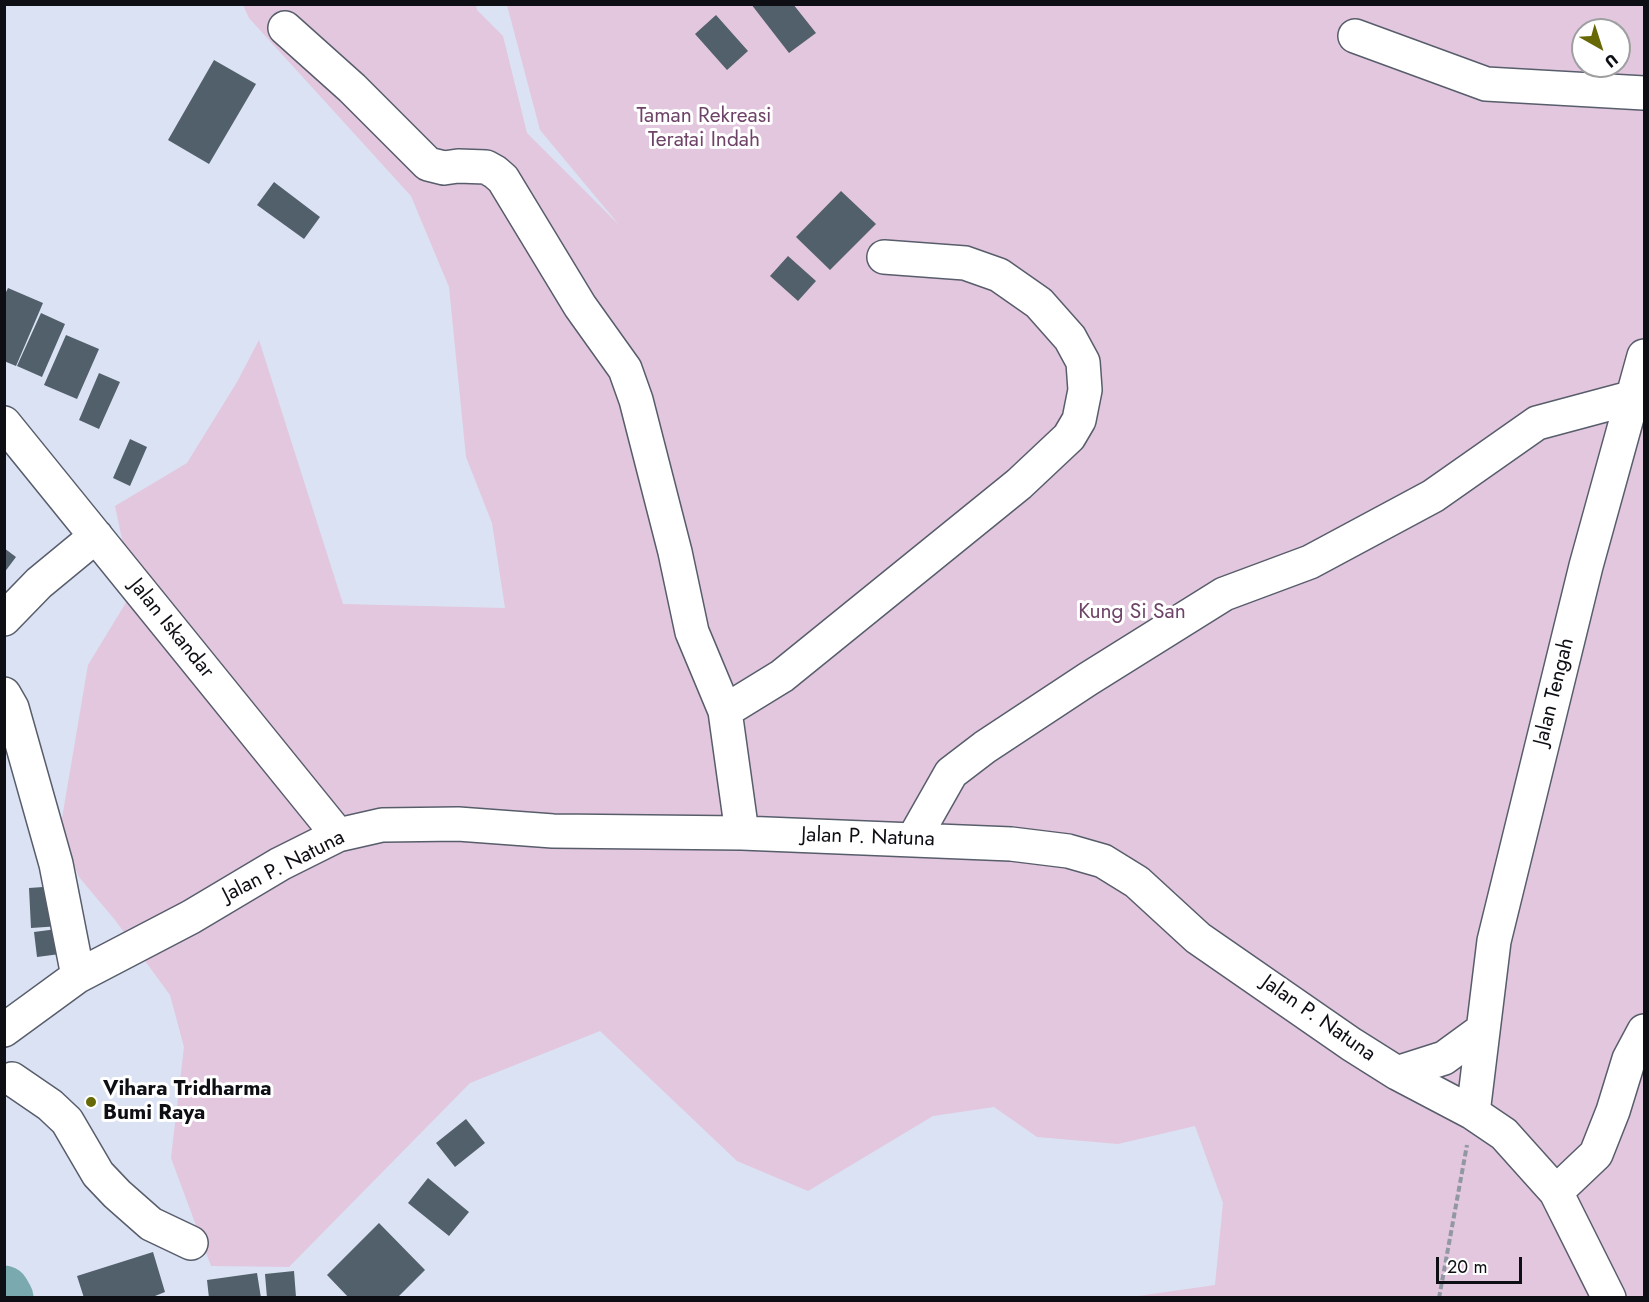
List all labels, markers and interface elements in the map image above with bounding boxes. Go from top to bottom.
north arrow [1571,18,1631,78]
text: U [1600,48,1623,73]
park label: Taman Rekreasi Teratai Indah [636,104,772,154]
street label: Jalan Iskandar [123,574,219,684]
park label: Kung Si San [1078,600,1186,626]
street label: Jalan Tengah [1529,636,1581,748]
street label: Jalan P. Natuna [801,823,935,853]
street label: Jalan P. Natuna [219,825,349,909]
street label: Jalan P. Natuna [1256,970,1380,1068]
place label: Vihara Tridharma Bumi Raya [103,1077,272,1127]
marker: Vihara Tridharma Bumi Raya [84,1095,98,1109]
scale bar [1439,1245,1524,1283]
text: 20 m [1447,1254,1487,1280]

